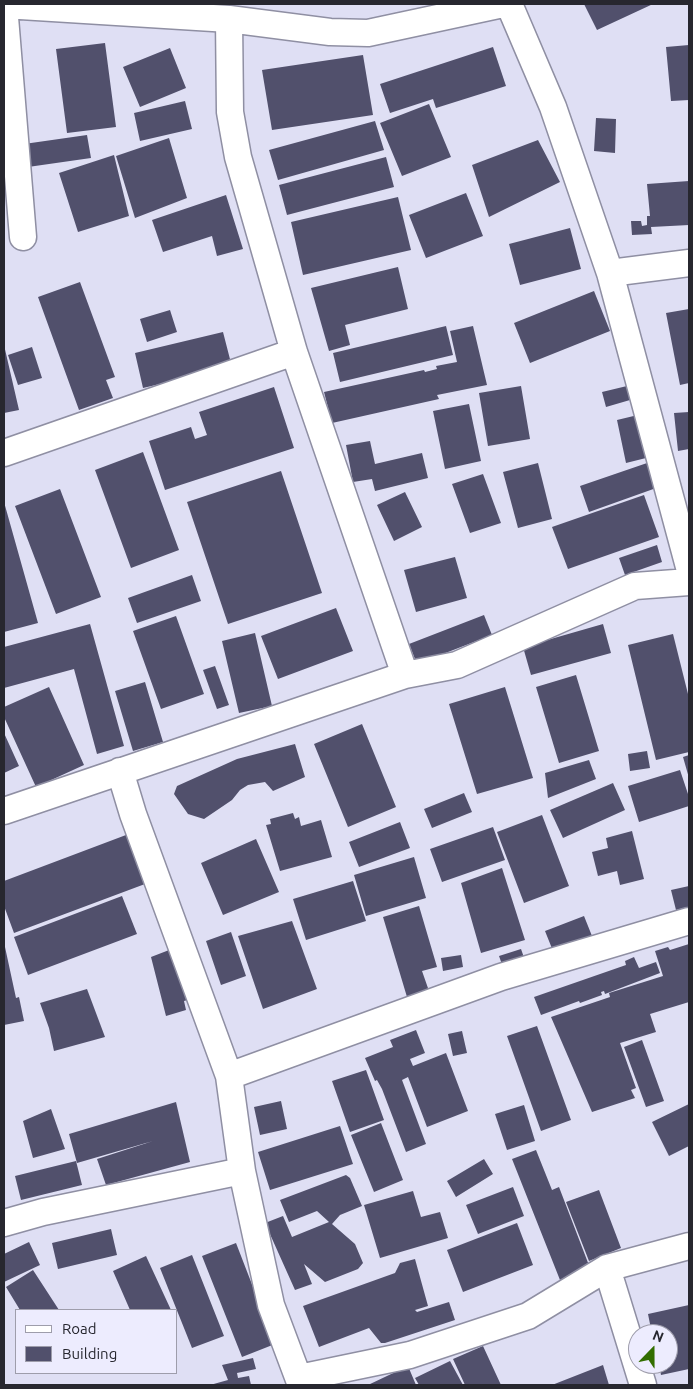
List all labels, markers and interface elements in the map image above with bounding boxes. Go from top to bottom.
legend [15,1309,178,1374]
text: Road [62,1320,97,1337]
north arrow [628,1324,678,1374]
text: N [650,1327,666,1345]
text: Building [62,1345,117,1362]

